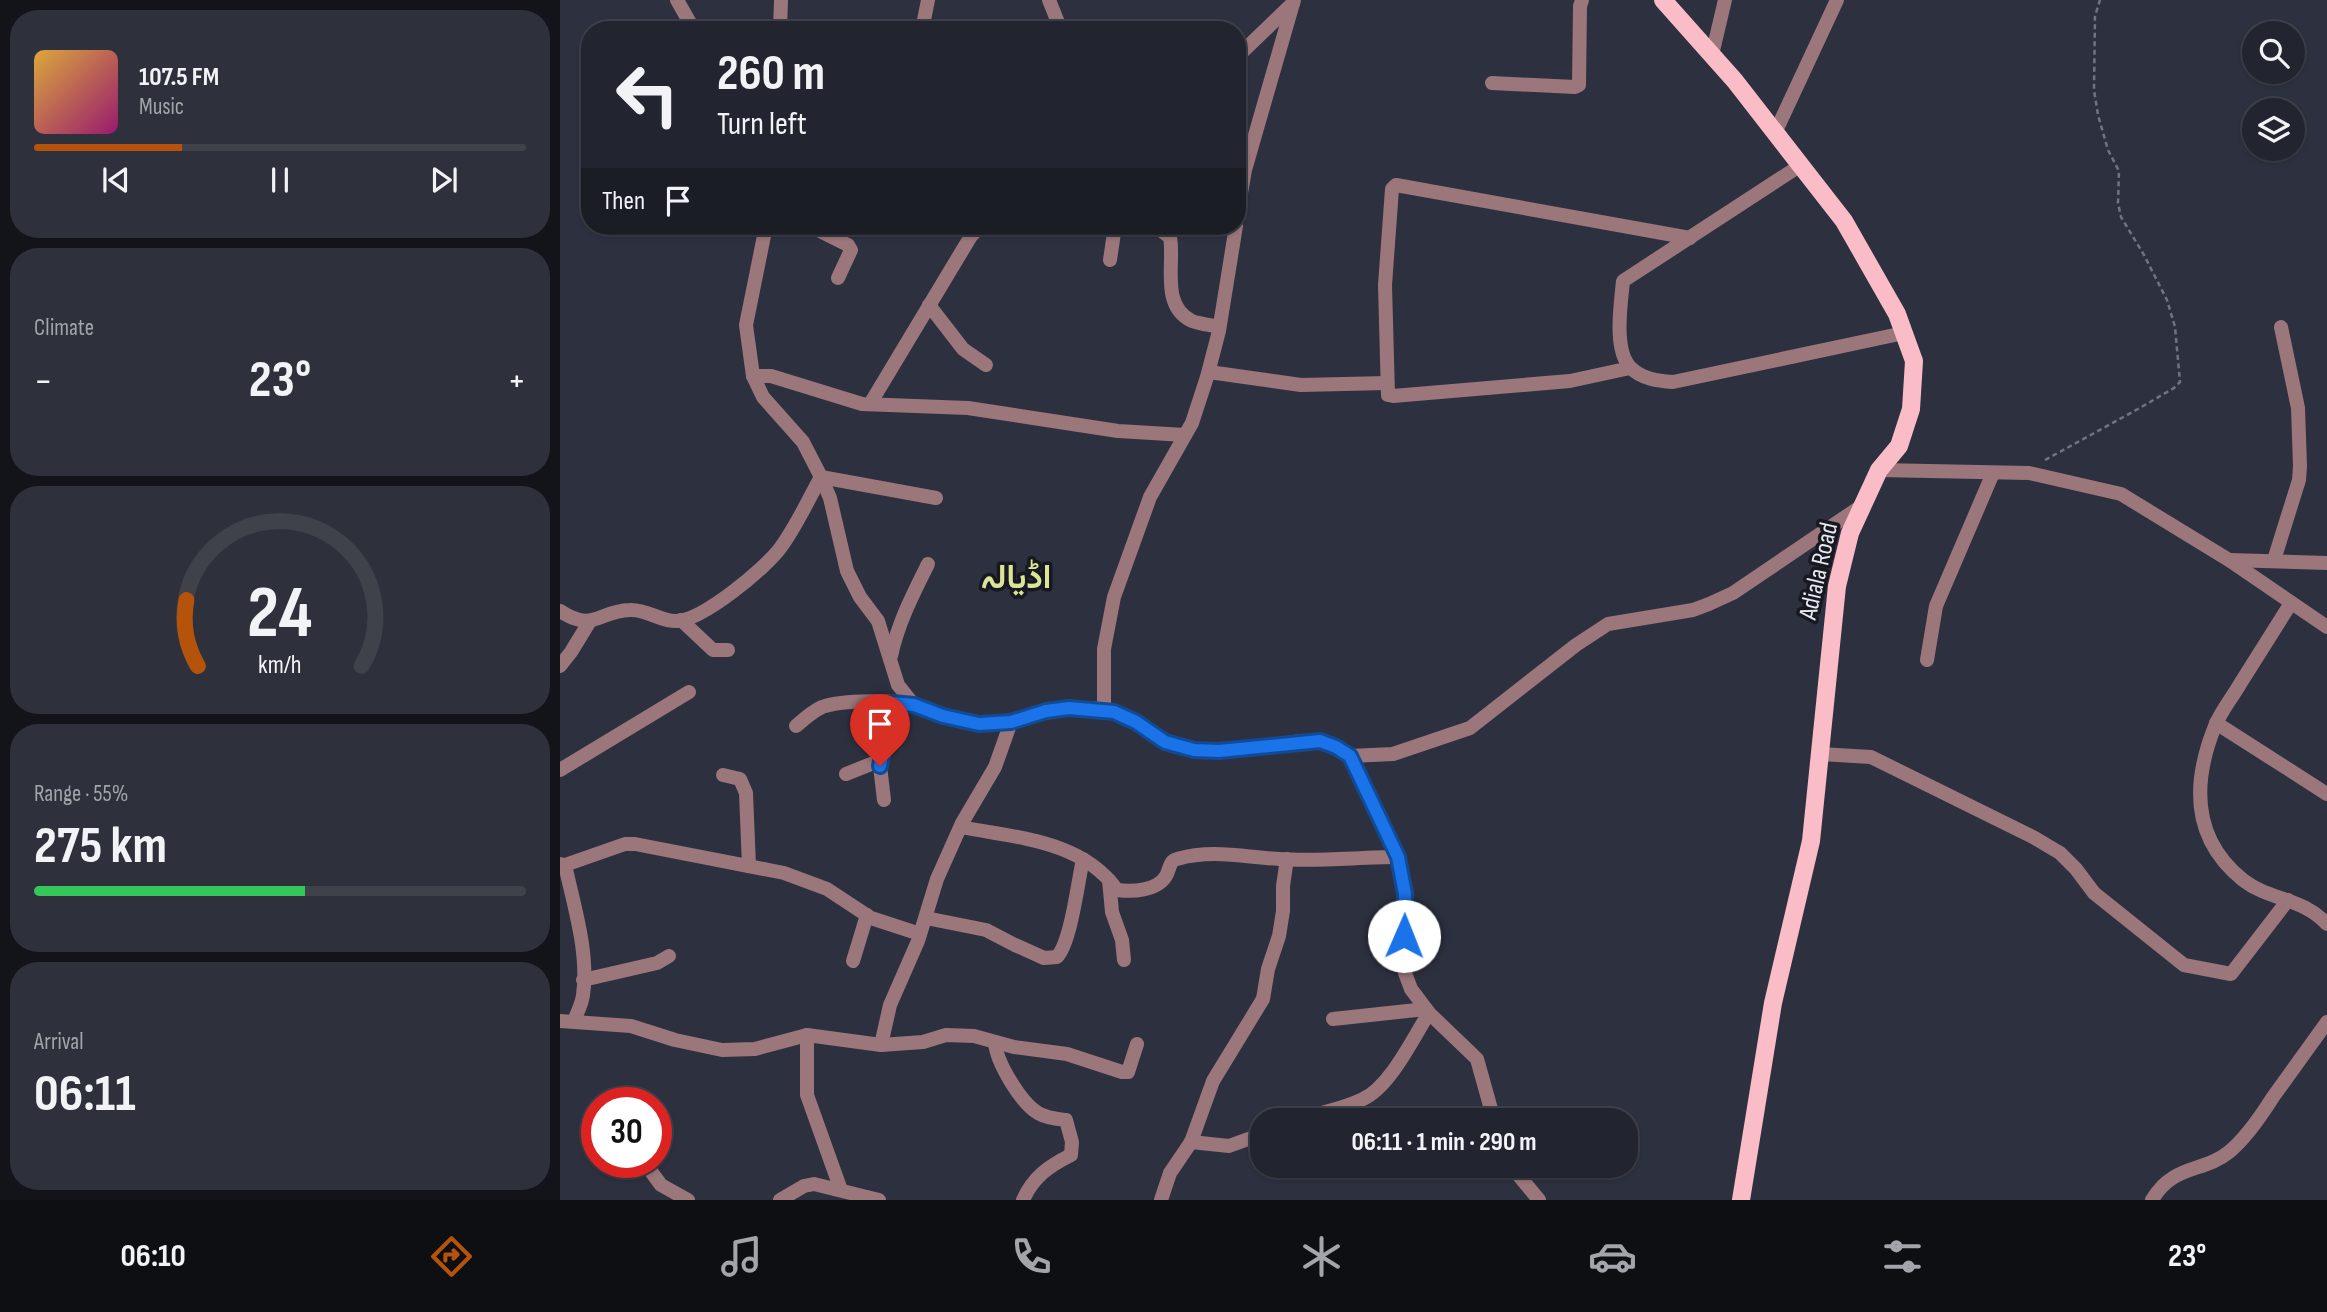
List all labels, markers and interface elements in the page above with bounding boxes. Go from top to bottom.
map controls [2242,21,2305,161]
button: search [2242,21,2305,84]
text: 260 m [717,45,825,104]
icon: left [602,49,693,140]
text: 107.5 FM [139,62,219,93]
text: Music [139,93,184,121]
button: layers [2242,98,2305,161]
text: Turn left [717,105,807,144]
icon: previous [97,161,135,199]
icon: pause [261,161,299,199]
icon: next [425,161,463,199]
icon: arrive [659,182,697,220]
text: Then [602,186,645,217]
text: Climate [34,314,94,342]
text: 23° [249,349,311,412]
text: − [34,359,53,404]
text: + [507,359,526,404]
street label: Adiala Road [1793,519,1845,624]
district label: اڈیالہ [981,558,1051,598]
text: 24 [247,570,313,658]
text: km/h [258,650,302,681]
pin [850,694,910,766]
icon: arrive [861,705,899,743]
text: Range · 55% [34,780,128,808]
text: 275 km [34,815,167,878]
position arrow [1367,899,1441,973]
text: Arrival [34,1028,83,1056]
text: 06:11 [34,1063,136,1126]
speed limit sign: 30 [581,1087,672,1178]
text: 06:11 · 1 min · 290 m [1351,1127,1537,1158]
icon: directions [427,1232,476,1281]
icon: music [717,1232,766,1281]
icon: phone [1007,1232,1056,1281]
icon: climate [1297,1232,1346,1281]
icon: car [1588,1232,1637,1281]
icon: filters [1878,1232,1927,1281]
text: 06:10 [121,1237,186,1276]
text: 23° [2168,1237,2206,1276]

